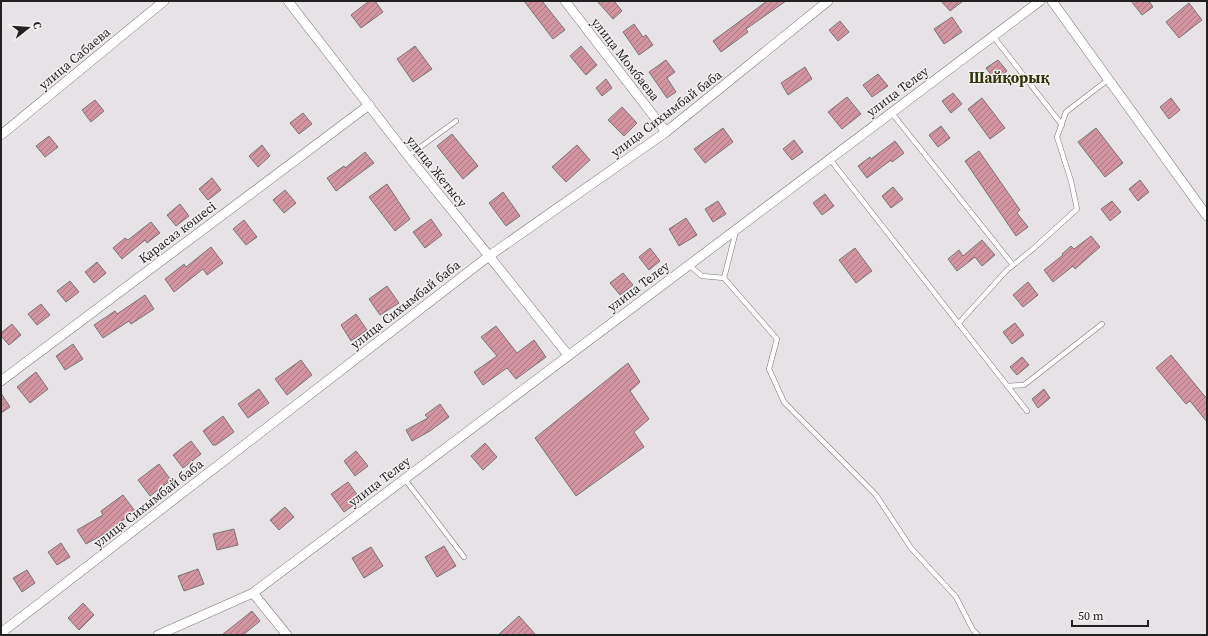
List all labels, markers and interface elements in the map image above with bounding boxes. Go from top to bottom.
north arrow [8,8,48,48]
street label: улица Момбаева [588,14,664,105]
street label: улица Сабаева [35,24,113,92]
street label: улица Телеу [863,62,932,120]
street label: улица Сихымбай баба [607,66,725,161]
district label: Шайқорық [969,67,1049,88]
street label: улица Жетысу [403,132,471,211]
street label: Қарасаз көшесі [135,198,219,267]
street label: улица Сихымбай баба [347,256,464,353]
street label: улица Телеу [604,257,673,315]
street label: улица Телеу [345,452,414,510]
street label: улица Сихымбай баба [90,455,207,552]
scale bar [1072,602,1148,628]
text: 50 m [1078,608,1104,624]

